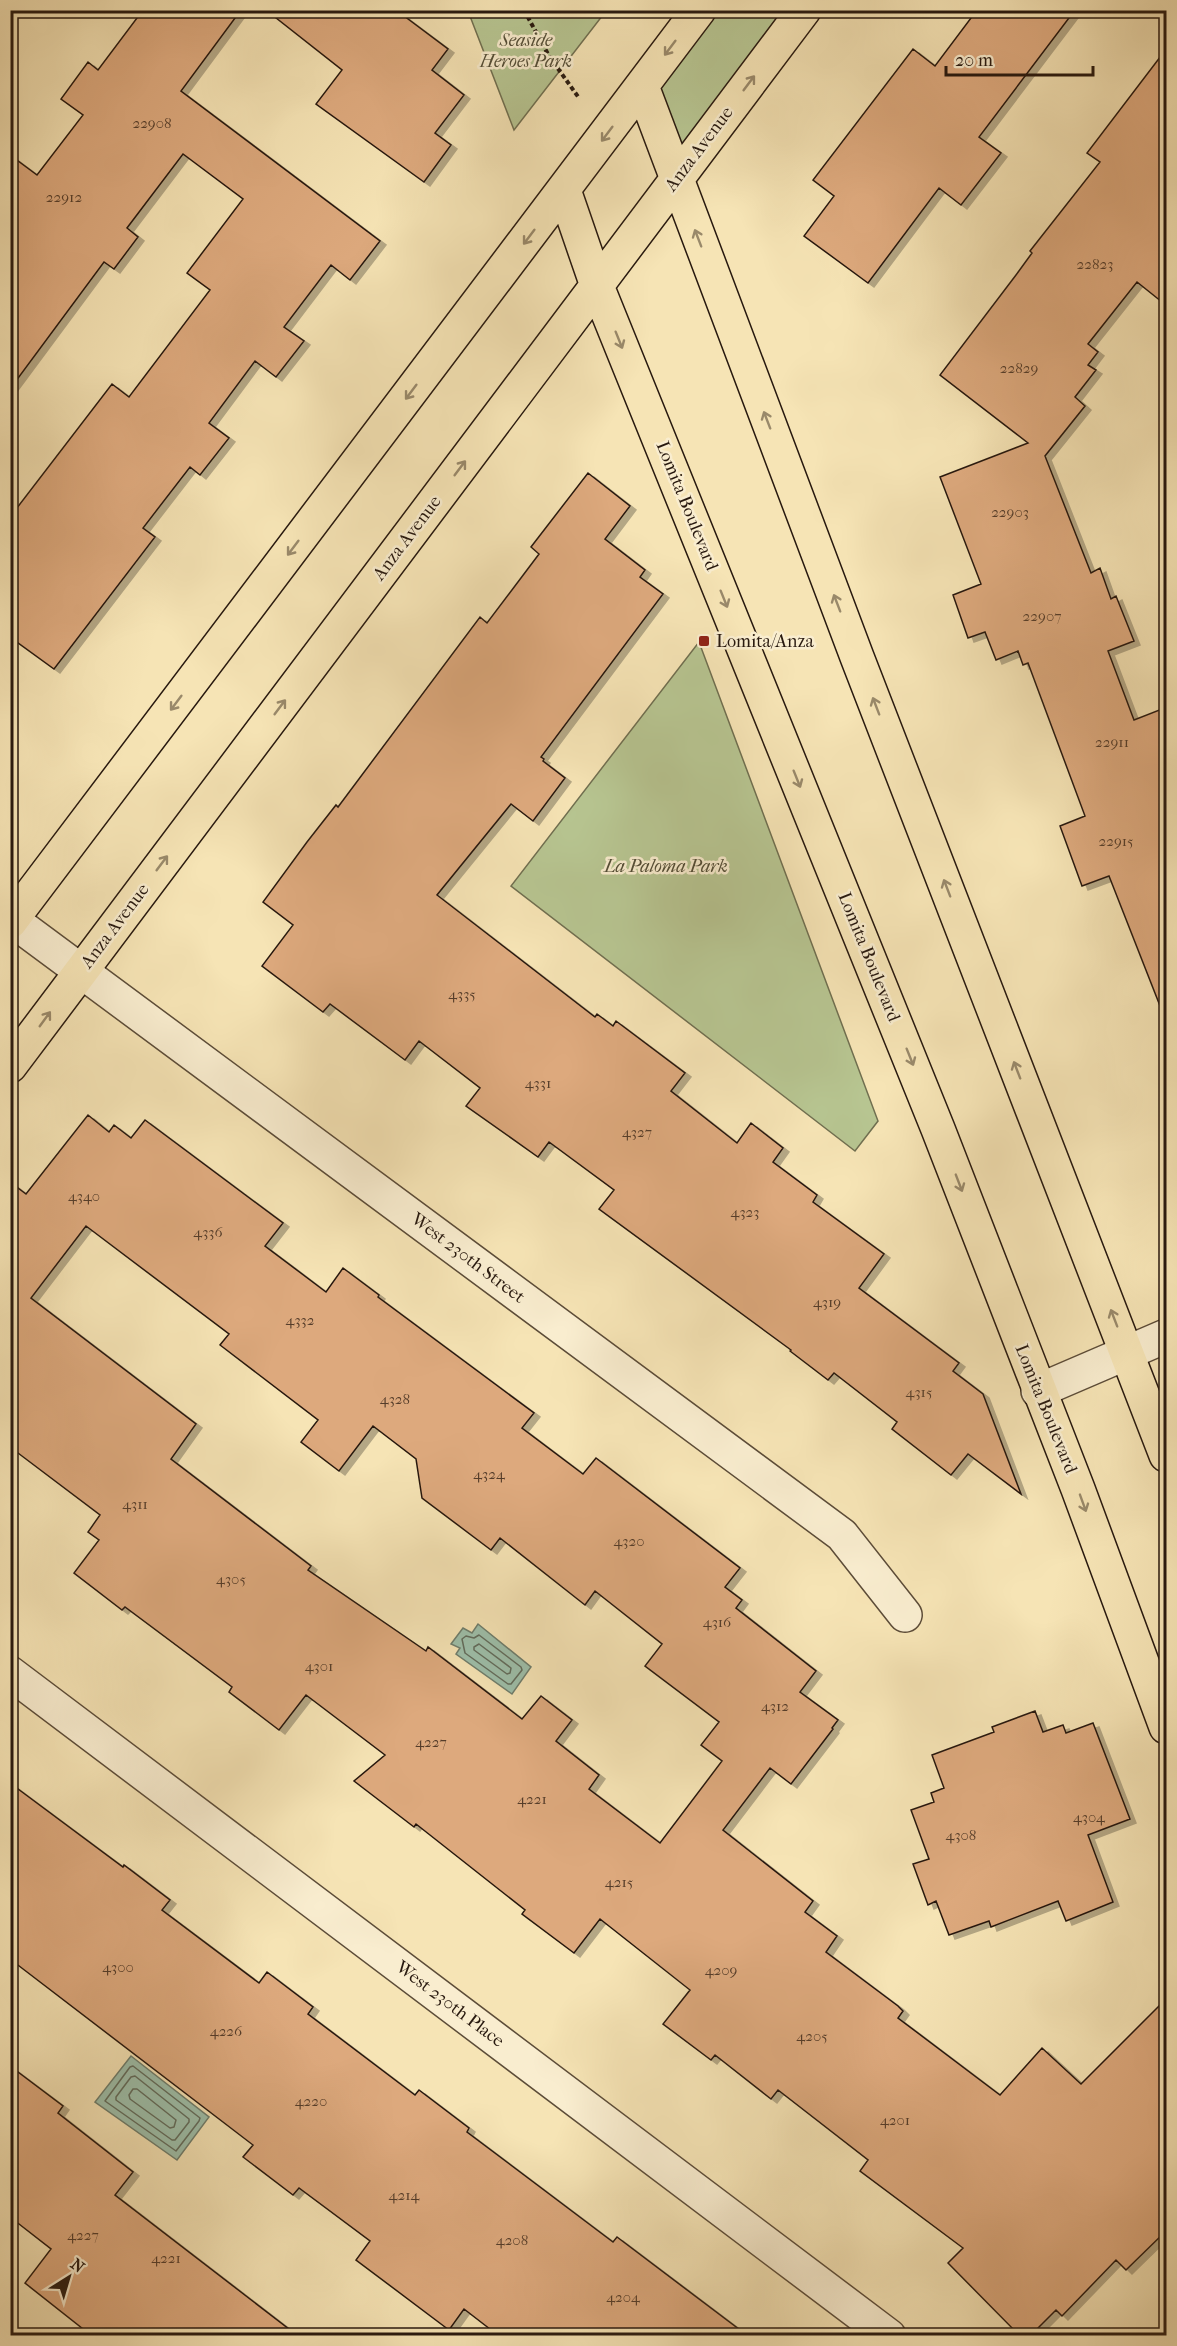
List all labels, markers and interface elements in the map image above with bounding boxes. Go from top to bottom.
park label: Seaside Heroes Park [479,30,572,72]
scale bar [946,39,1093,77]
one-way arrow [664,40,677,56]
text: 20 m [955,50,993,71]
one-way arrow [743,75,756,91]
street label: Anza Avenue [660,103,738,196]
house number: 22908 [132,114,172,132]
one-way arrow [601,125,613,141]
house number: 22912 [46,188,82,206]
one-way arrow [522,228,535,244]
one-way arrow [692,229,703,248]
house number: 22823 [1077,255,1113,273]
one-way arrow [614,330,625,349]
house number: 22829 [1000,359,1038,377]
one-way arrow [405,384,417,400]
one-way arrow [761,412,772,430]
street label: Lomita Boulevard [651,438,723,574]
one-way arrow [454,460,466,476]
street label: Anza Avenue [368,492,446,585]
house number: 22903 [991,503,1029,521]
one-way arrow [287,539,300,555]
one-way arrow [719,589,730,607]
one-way arrow [830,594,841,612]
house number: 22907 [1023,607,1061,625]
place label: Lomita/Anza [716,631,814,652]
marker: Lomita/Anza [697,634,711,648]
one-way arrow [169,695,182,711]
one-way arrow [870,697,881,716]
one-way arrow [273,700,286,716]
house number: 22911 [1095,733,1129,751]
one-way arrow [792,770,803,788]
house number: 22915 [1098,832,1134,850]
one-way arrow [156,855,169,871]
park label: La Paloma Park [602,856,728,877]
one-way arrow [941,879,952,898]
street label: Anza Avenue [76,880,154,973]
street label: Lomita Boulevard [833,889,905,1025]
house number: 4335 [448,985,476,1003]
one-way arrow [39,1012,52,1028]
one-way arrow [905,1048,916,1066]
one-way arrow [1011,1061,1022,1080]
house number: 4331 [525,1074,551,1092]
house number: 4327 [622,1123,652,1141]
one-way arrow [954,1173,965,1192]
house number: 4340 [68,1187,100,1205]
house number: 4323 [731,1203,759,1221]
street label: West 230th Street [406,1208,529,1308]
house number: 4336 [193,1223,224,1241]
house number: 4319 [813,1293,841,1311]
one-way arrow [1108,1309,1119,1328]
house number: 4332 [286,1311,315,1329]
street label: Lomita Boulevard [1010,1341,1082,1477]
house number: 4315 [906,1383,932,1401]
house number: 4328 [380,1390,410,1408]
house number: 4324 [473,1465,506,1483]
one-way arrow [1078,1494,1089,1512]
house number: 4311 [122,1495,148,1513]
house number: 4320 [614,1532,645,1550]
house number: 4305 [216,1570,246,1588]
house number: 4316 [703,1613,732,1631]
house number: 4301 [305,1657,333,1675]
house number: 4312 [761,1697,789,1715]
house number: 4227 [415,1733,447,1751]
house number: 4221 [517,1790,547,1808]
house number: 4304 [1073,1808,1106,1826]
house number: 4308 [946,1826,976,1844]
house number: 4215 [605,1873,633,1891]
street label: West 230th Place [391,1956,508,2052]
house number: 4300 [102,1958,134,1976]
house number: 4209 [705,1961,737,1979]
house number: 4226 [210,2022,243,2040]
house number: 4205 [796,2027,828,2045]
house number: 4220 [295,2092,327,2110]
house number: 4201 [880,2111,910,2129]
house number: 4214 [389,2186,421,2204]
house number: 4227 [67,2226,99,2244]
house number: 4208 [496,2231,528,2249]
north arrow [39,2247,99,2307]
house number: 4221 [151,2249,181,2267]
text: N [67,2254,89,2277]
house number: 4204 [606,2288,641,2306]

